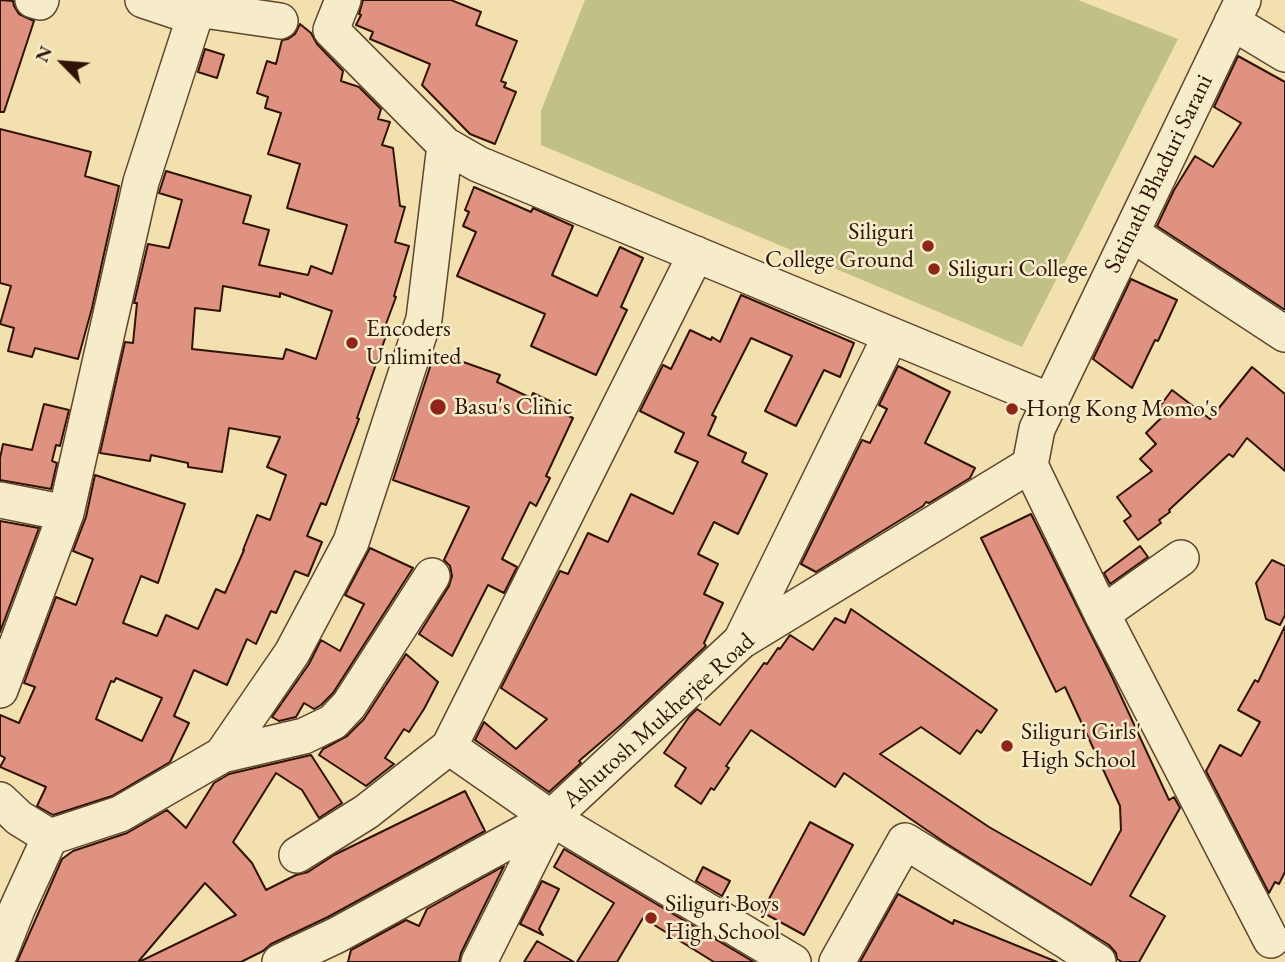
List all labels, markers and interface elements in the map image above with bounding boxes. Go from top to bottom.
north arrow [28,28,98,98]
text: N [29,42,58,66]
street label: Satinath Bhaduri Sarani [1098,70,1220,278]
place label: Siliguri College Ground [765,218,914,274]
marker: Siliguri College Ground [920,238,936,254]
place label: Siliguri College [948,255,1088,283]
marker: Siliguri College [926,261,942,277]
place label: Encoders Unlimited [366,315,461,371]
marker: Encoders Unlimited [344,335,360,351]
place label: Basu's Clinic [454,393,572,421]
place label: Hong Kong Momo's [1026,395,1217,423]
marker: Basu's Clinic [428,397,448,417]
marker: Hong Kong Momo's [1004,401,1020,417]
street label: Ashutosh Mukherjee Road [557,627,761,815]
place label: Siliguri Girls' High School [1021,718,1141,774]
marker: Siliguri Girls' High School [999,738,1015,754]
place label: Siliguri Boys High School [665,890,780,946]
marker: Siliguri Boys High School [643,910,659,926]

